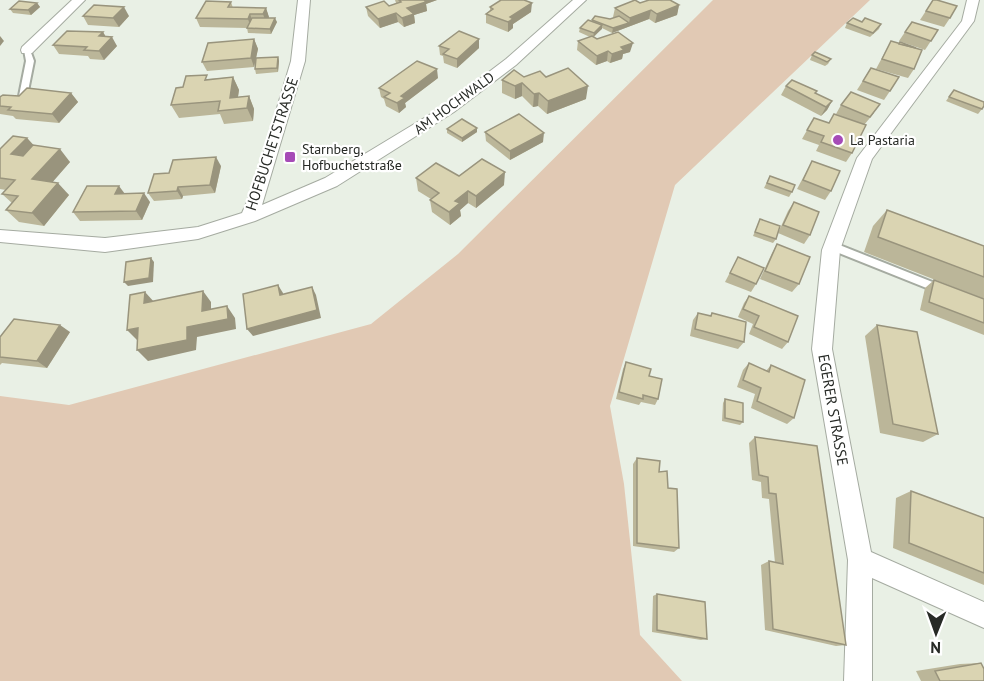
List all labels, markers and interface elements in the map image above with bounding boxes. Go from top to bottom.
street label: AM HOCHWALD [410,68,498,138]
street label: HOFBUCHETSTRASSE [241,75,302,213]
place label: La Pastaria [850,131,915,149]
marker: La Pastaria [831,133,845,147]
place label: Starnberg, Hofbuchetstraße [302,140,402,174]
marker: Starnberg, Hofbuchetstraße [283,150,297,164]
street label: EGERER STRASSE [814,353,853,467]
north arrow [906,603,966,663]
text: N [930,638,941,658]

